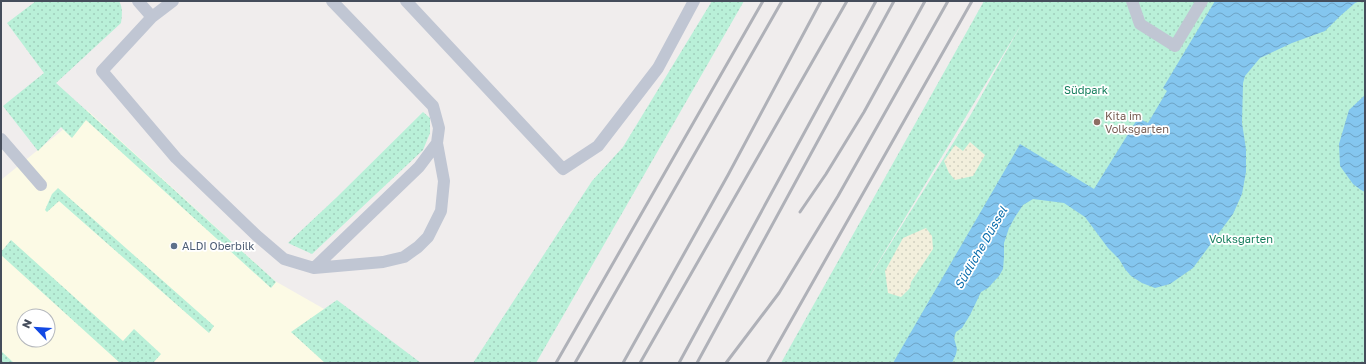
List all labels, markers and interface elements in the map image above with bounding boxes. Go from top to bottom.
park label: Südpark [1064,83,1108,96]
place label: Kita im Volksgarten [1105,109,1169,135]
marker: Kita im Volksgarten [1092,117,1102,127]
water label: Südliche Düssel [951,203,1011,292]
park label: Volksgarten [1209,232,1273,245]
place label: ALDI Oberbilk [182,239,255,252]
marker: ALDI Oberbilk [169,241,179,251]
north arrow [16,308,56,348]
text: N [19,317,34,330]

